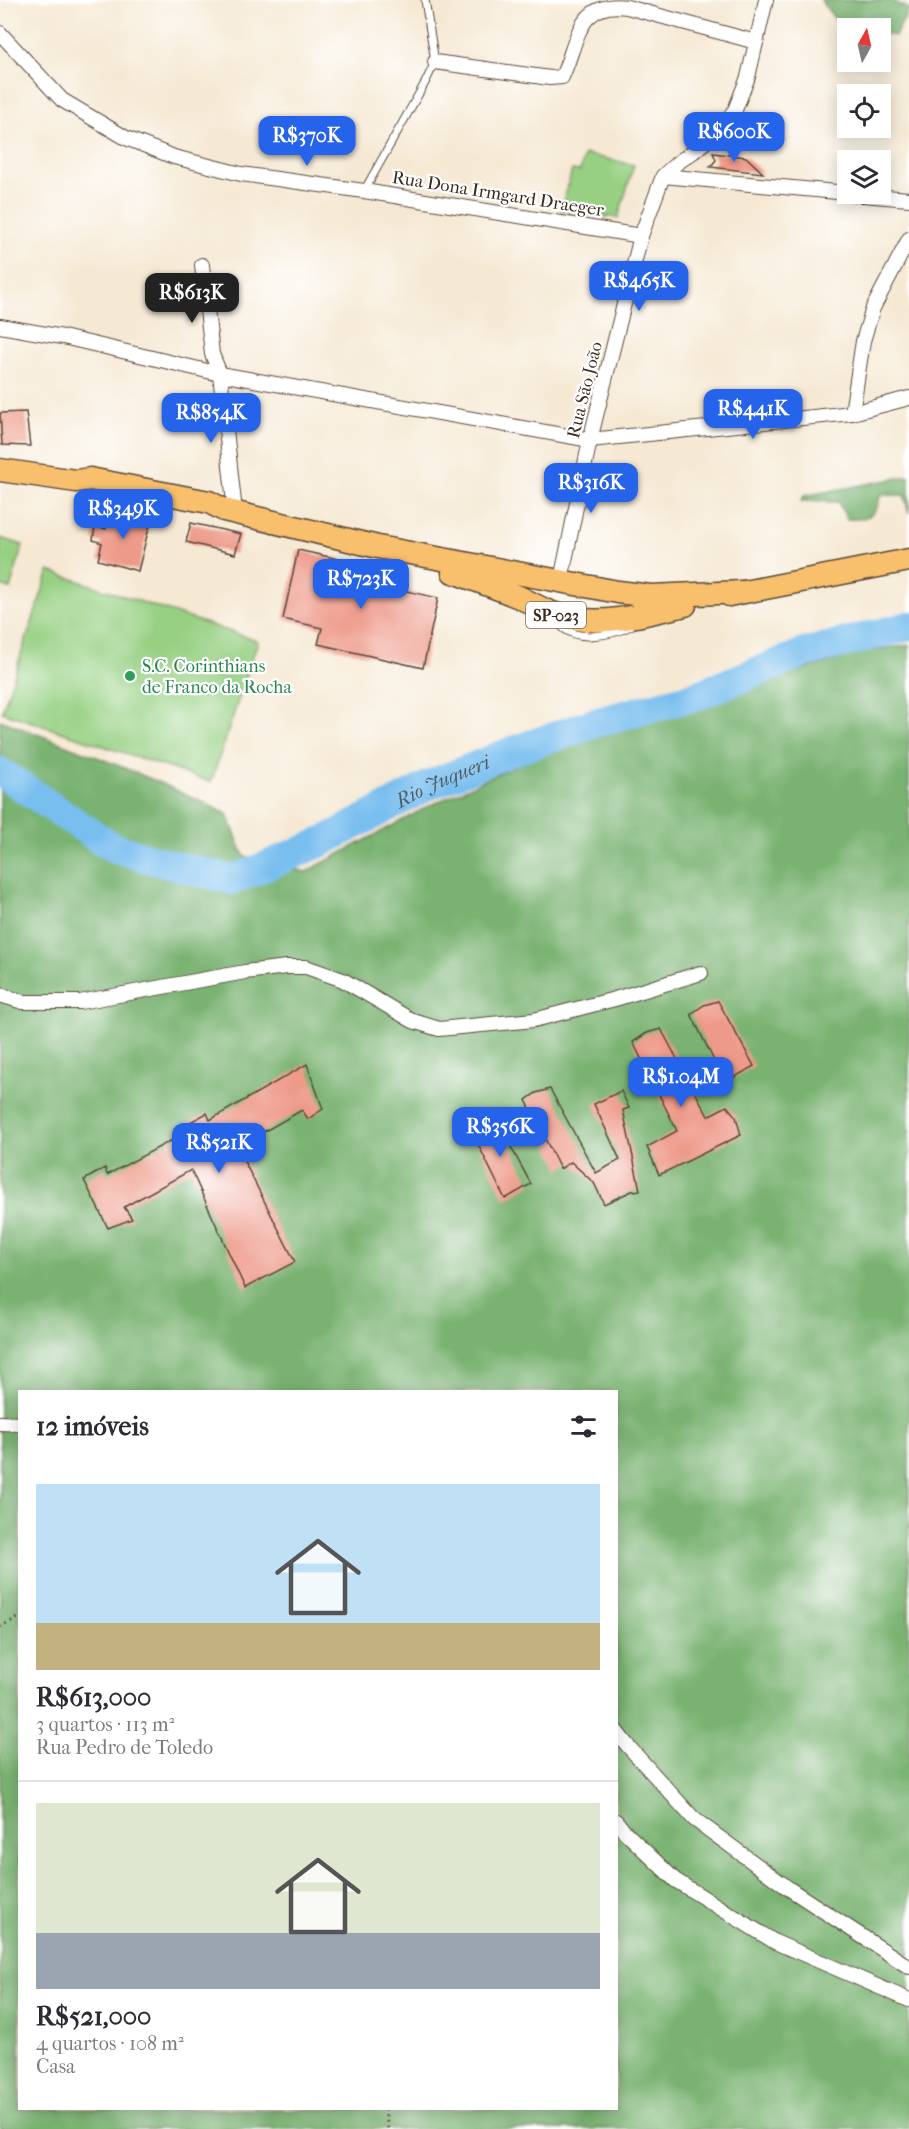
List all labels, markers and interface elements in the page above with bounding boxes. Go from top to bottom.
north arrow [837,18,891,72]
map controls [837,18,891,204]
button: locate [837,84,891,138]
pin: R$600K [685,112,783,163]
pin: R$370K [258,116,356,167]
text: R$600K [698,120,770,143]
text: R$370K [273,124,341,147]
button: layers [837,150,891,204]
street label: Rua Dona Irmgard Draeger [391,167,606,221]
pin: R$465K [590,261,688,312]
text: R$465K [603,269,675,292]
pin: R$613K [143,273,241,324]
text: R$613K [159,281,225,304]
street label: Rua São João [563,340,607,440]
pin: R$441K [704,389,802,440]
pin: R$854K [162,393,260,444]
text: R$441K [718,397,788,420]
text: R$854K [176,401,246,424]
pin: R$316K [542,463,640,514]
text: R$316K [558,471,624,494]
pin: R$349K [74,489,172,540]
text: R$349K [88,497,158,520]
pin: R$723K [312,559,410,610]
text: R$723K [327,567,395,590]
road number: SP-023 [526,602,586,628]
place label: S.C. Corinthians de Franco da Rocha [142,656,292,698]
marker: S.C. Corinthians de Franco da Rocha [123,669,137,683]
water label: Rio Juqueri [389,750,494,813]
pin: R$1.04M [626,1057,736,1108]
text: R$1.04M [642,1065,720,1088]
pin: R$356K [451,1107,549,1158]
text: R$356K [466,1115,534,1138]
pin: R$521K [170,1123,268,1174]
text: R$521K [186,1131,252,1154]
icon: filters [567,1410,600,1443]
text: 12 imóveis [36,1411,149,1442]
icon: home [264,1523,372,1631]
text: R$613,000 [36,1682,151,1713]
text: 3 quartos · 113 m² [36,1713,174,1736]
text: Rua Pedro de Toledo [36,1736,213,1759]
icon: home [264,1842,372,1950]
text: R$521,000 [36,2001,151,2032]
text: 4 quartos · 108 m² [36,2032,184,2055]
text: Casa [36,2055,75,2078]

